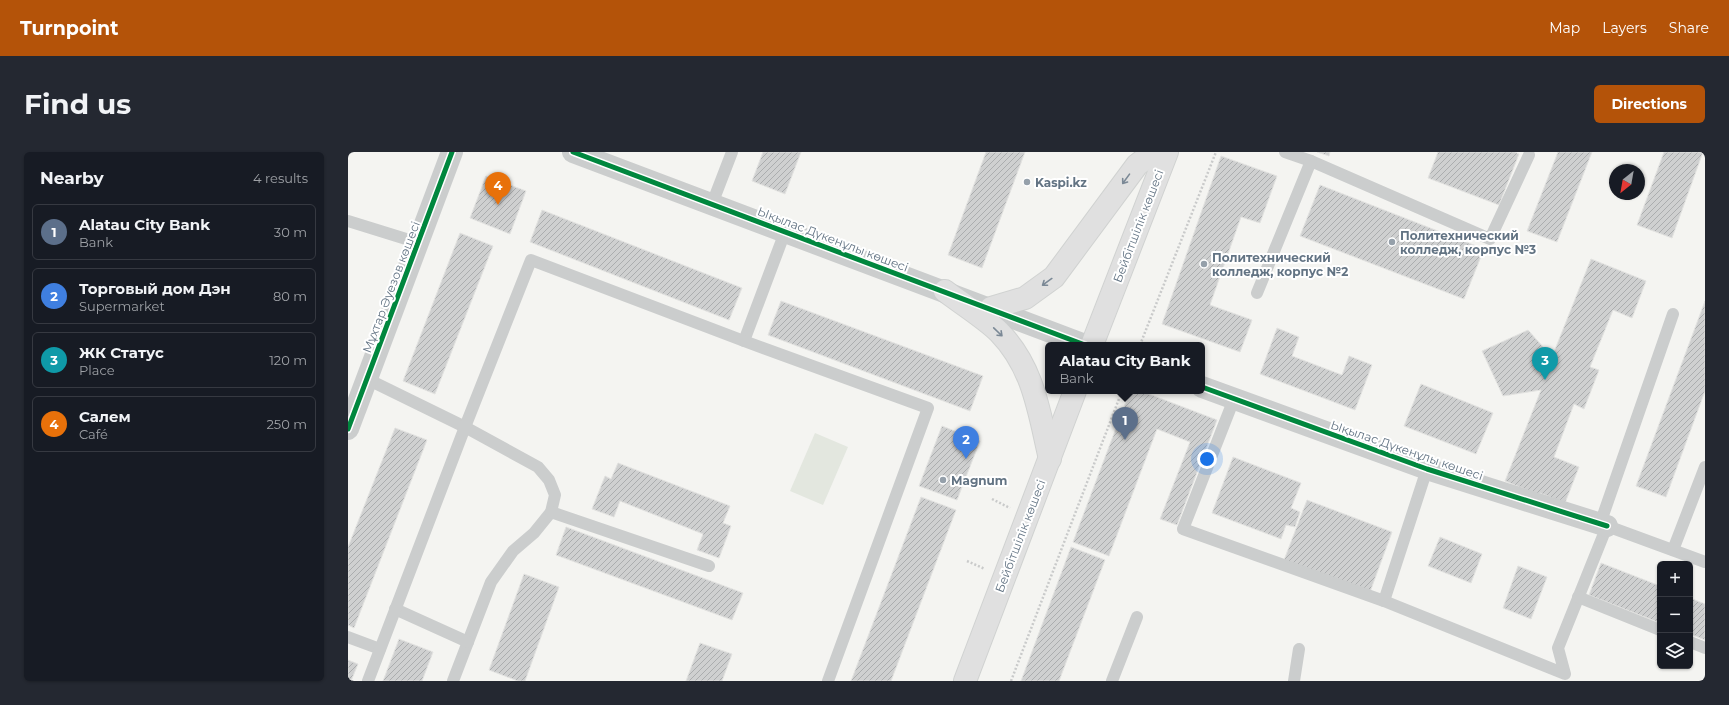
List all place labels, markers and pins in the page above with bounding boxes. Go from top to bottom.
pin: 4 [485,172,511,205]
place label: Kaspi.kz [1035,175,1087,190]
marker: Kaspi.kz [1022,177,1032,187]
place label: Политехнический колледж, корпус №3 [1400,228,1536,257]
marker: Политехнический колледж, корпус №3 [1387,237,1397,247]
place label: Политехнический колледж, корпус №2 [1212,250,1348,279]
marker: Политехнический колледж, корпус №2 [1199,259,1209,269]
pin: 3 [1532,347,1558,380]
pin: 1 [1112,407,1138,440]
pin: 2 [953,426,979,459]
place label: Magnum [951,473,1007,488]
marker: Magnum [938,475,948,485]

